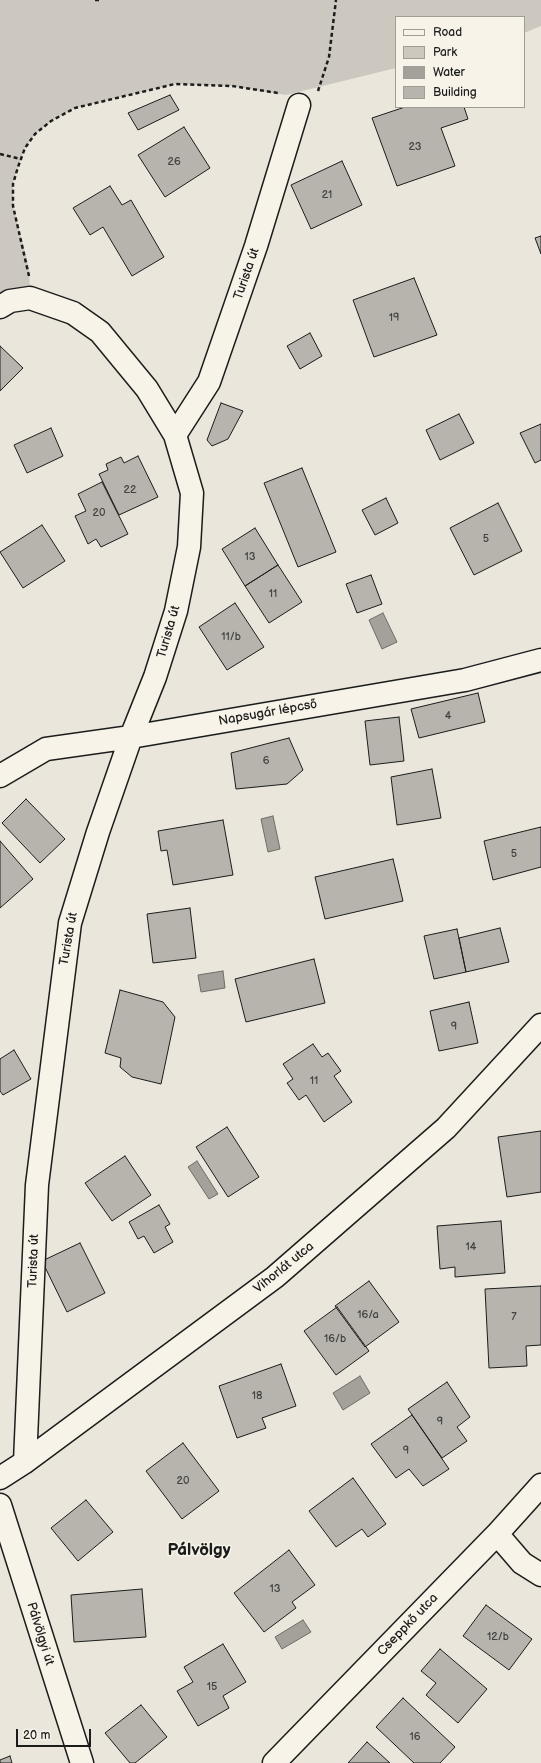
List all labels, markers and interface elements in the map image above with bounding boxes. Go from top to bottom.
legend [395,16,525,108]
text: Road [433,25,462,40]
text: Park [433,45,457,60]
text: Water [433,65,465,80]
text: Building [433,85,477,100]
house number: 23 [408,140,422,154]
house number: 26 [167,155,181,169]
house number: 21 [322,188,332,202]
street label: Turista út [231,246,263,302]
house number: 19 [389,311,399,325]
house number: 22 [124,483,136,497]
house number: 20 [93,506,105,520]
house number: 5 [483,532,489,546]
house number: 13 [244,550,256,564]
house number: 11 [269,587,277,601]
street label: Turista út [154,604,184,660]
house number: 11/b [221,630,241,644]
street label: Napsugár lépcső [217,697,319,729]
house number: 4 [445,709,451,723]
house number: 6 [263,754,269,768]
house number: 5 [511,847,517,861]
street label: Turista út [57,911,81,967]
house number: 9 [451,1020,457,1034]
house number: 11 [310,1074,318,1088]
street label: Turista út [25,1234,43,1288]
street label: Vihorlát utca [251,1239,317,1297]
house number: 14 [466,1240,476,1254]
house number: 16/a [357,1308,379,1322]
house number: 7 [511,1310,517,1324]
house number: 16/b [324,1332,346,1346]
house number: 18 [252,1389,262,1403]
house number: 9 [437,1415,443,1429]
house number: 9 [403,1444,409,1458]
house number: 20 [177,1474,189,1488]
district label: Pálvölgy [167,1541,231,1561]
house number: 13 [269,1582,281,1596]
street label: Cseppkő utca [374,1591,442,1659]
street label: Pálvölgyi út [23,1601,57,1667]
house number: 12/b [487,1630,509,1644]
house number: 15 [207,1680,217,1694]
scale bar [18,1721,93,1747]
text: 20 m [23,1728,50,1743]
house number: 16 [410,1730,420,1744]

